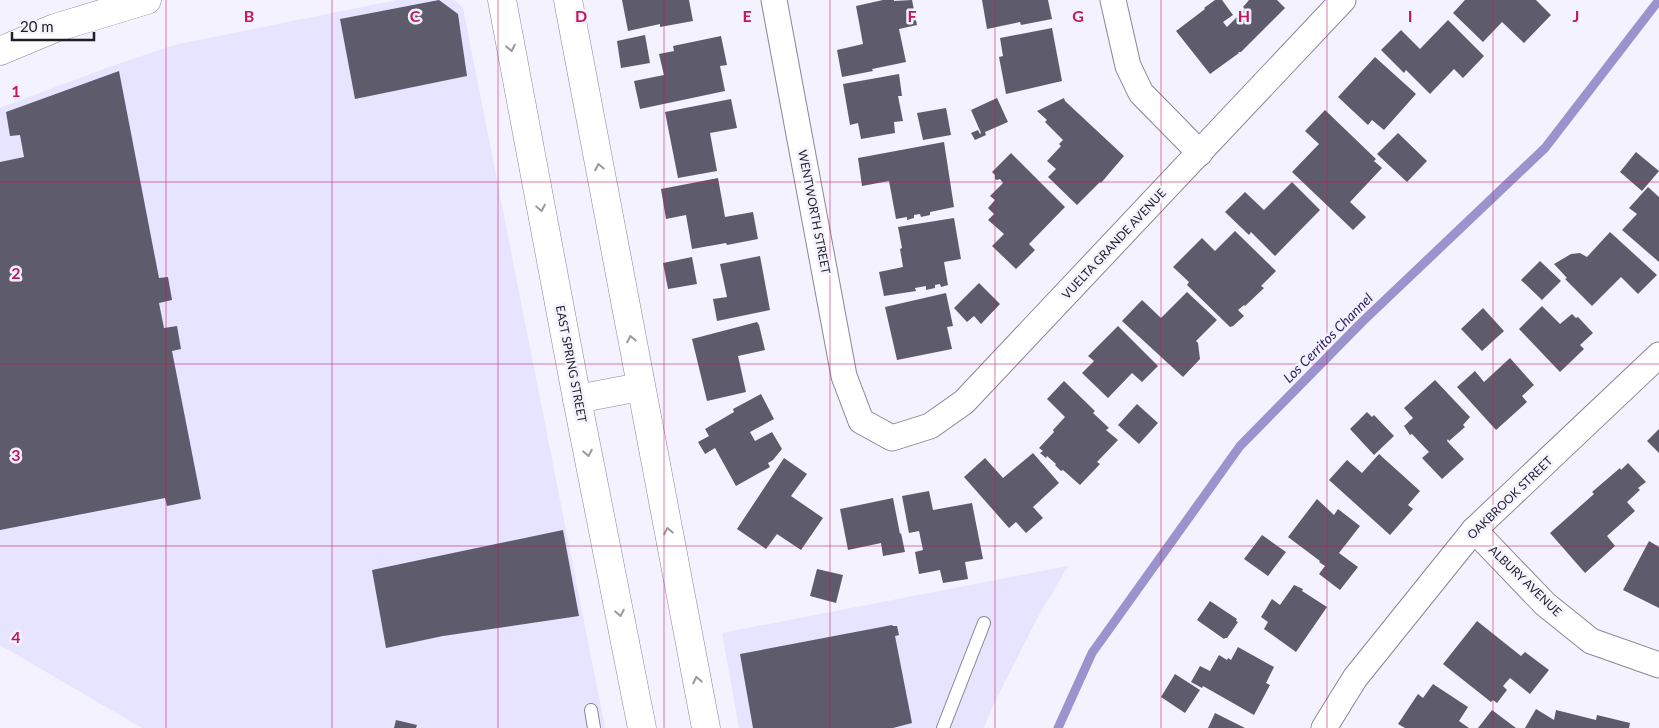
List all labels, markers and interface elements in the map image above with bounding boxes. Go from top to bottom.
text: B [244,6,254,25]
text: C [410,6,421,25]
text: D [575,6,587,25]
text: E [742,6,752,25]
text: F [907,6,917,25]
text: G [1072,6,1084,25]
text: H [1238,6,1250,25]
text: I [1408,6,1412,25]
text: J [1573,6,1579,25]
scale bar [12,10,95,42]
text: 20 m [20,17,54,35]
one-way arrow [505,44,516,52]
text: 1 [11,81,21,100]
street label: WENTWORTH STREET [795,149,834,275]
one-way arrow [595,163,605,172]
street label: VUELTA GRANDE AVENUE [1058,185,1169,302]
one-way arrow [535,203,546,212]
text: 2 [11,263,21,282]
water label: Los Cerritos Channel [1279,289,1376,386]
street label: EAST SPRING STREET [553,304,590,424]
one-way arrow [627,335,637,344]
text: 3 [11,445,21,464]
one-way arrow [582,449,593,458]
street label: OAKBROOK STREET [1464,453,1555,542]
one-way arrow [663,527,674,536]
street label: ALBURY AVENUE [1486,542,1565,619]
one-way arrow [614,608,625,617]
text: 4 [11,627,21,646]
one-way arrow [693,676,703,684]

